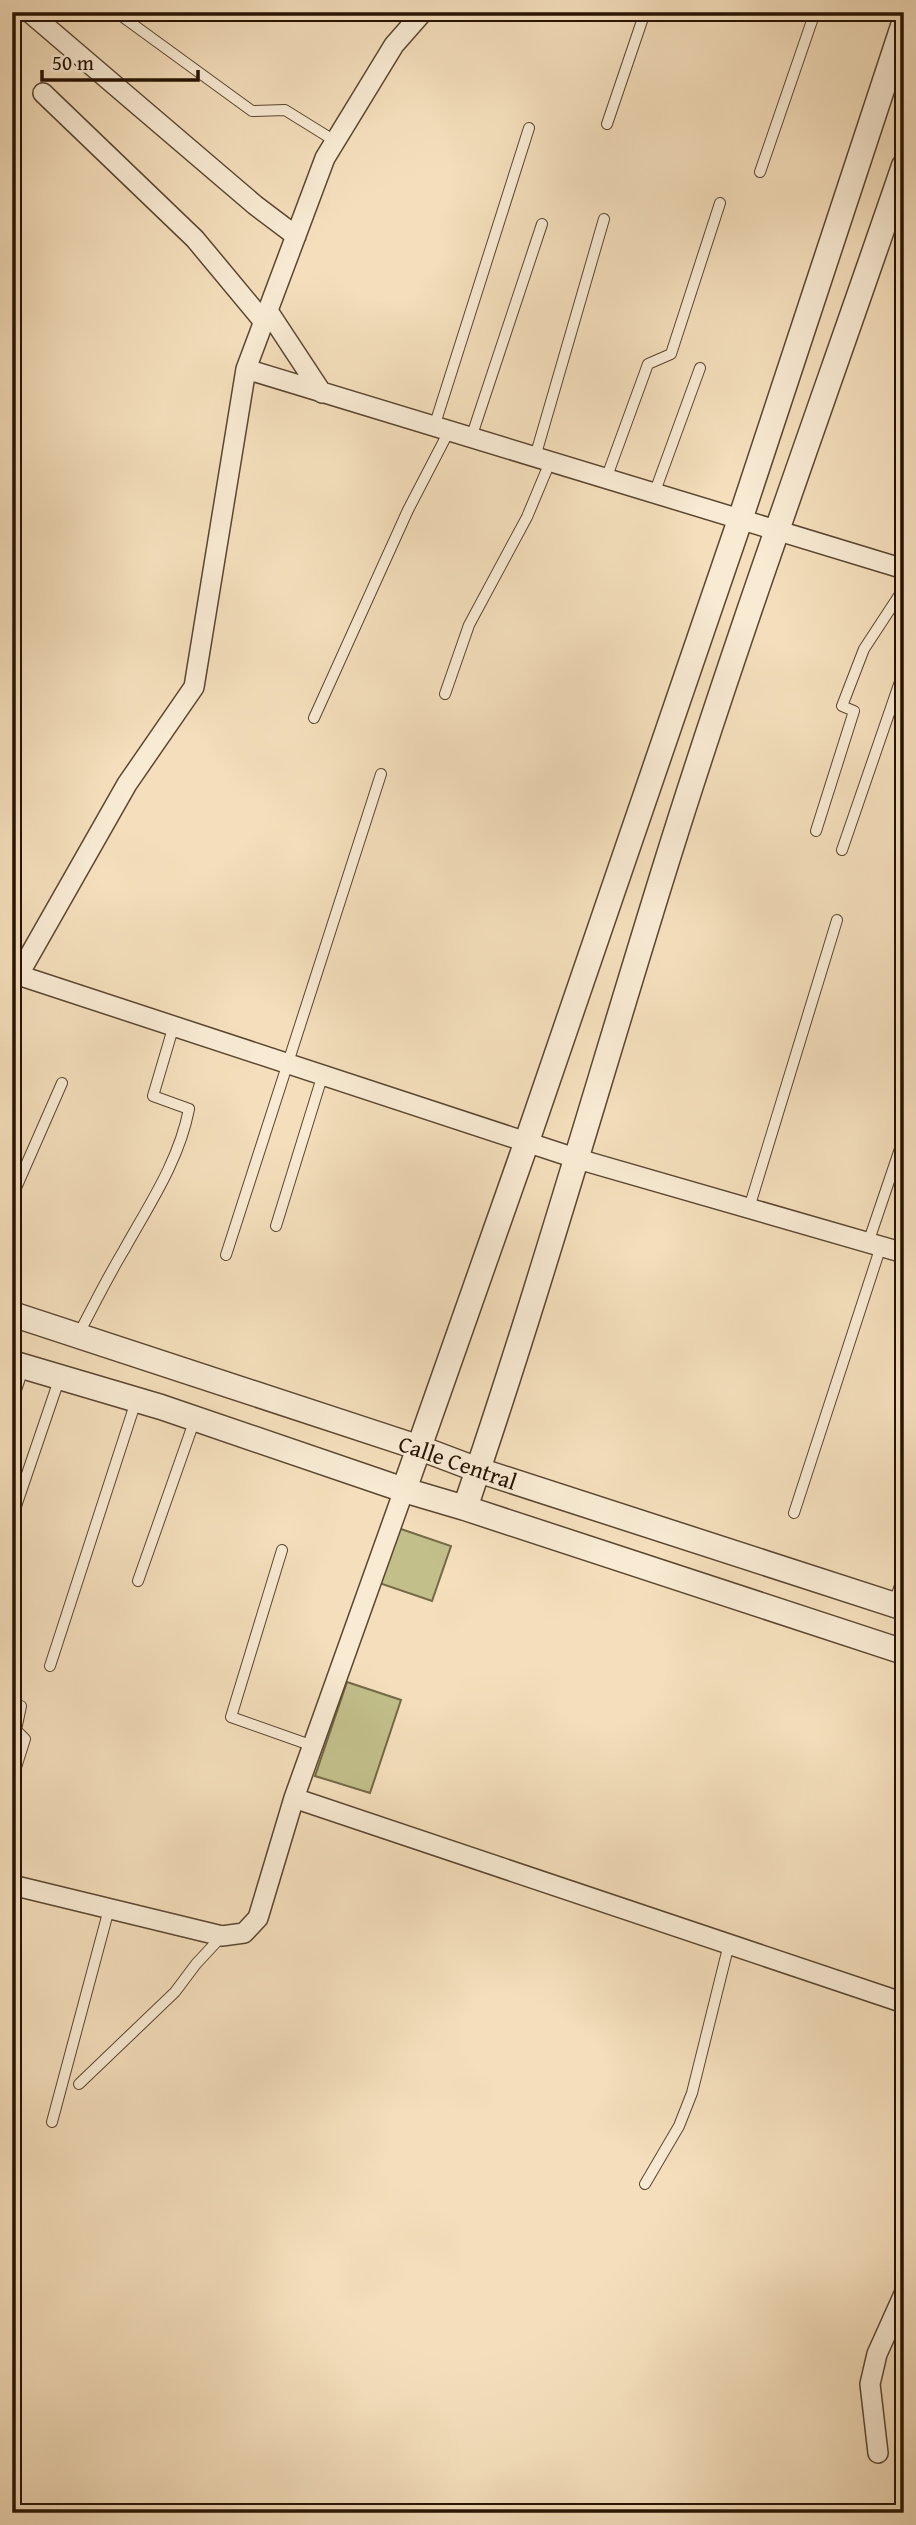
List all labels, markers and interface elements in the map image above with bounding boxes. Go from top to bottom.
scale bar [42,38,198,82]
text: 50 m [52,47,94,78]
street label: Calle Central [394,1426,522,1498]

